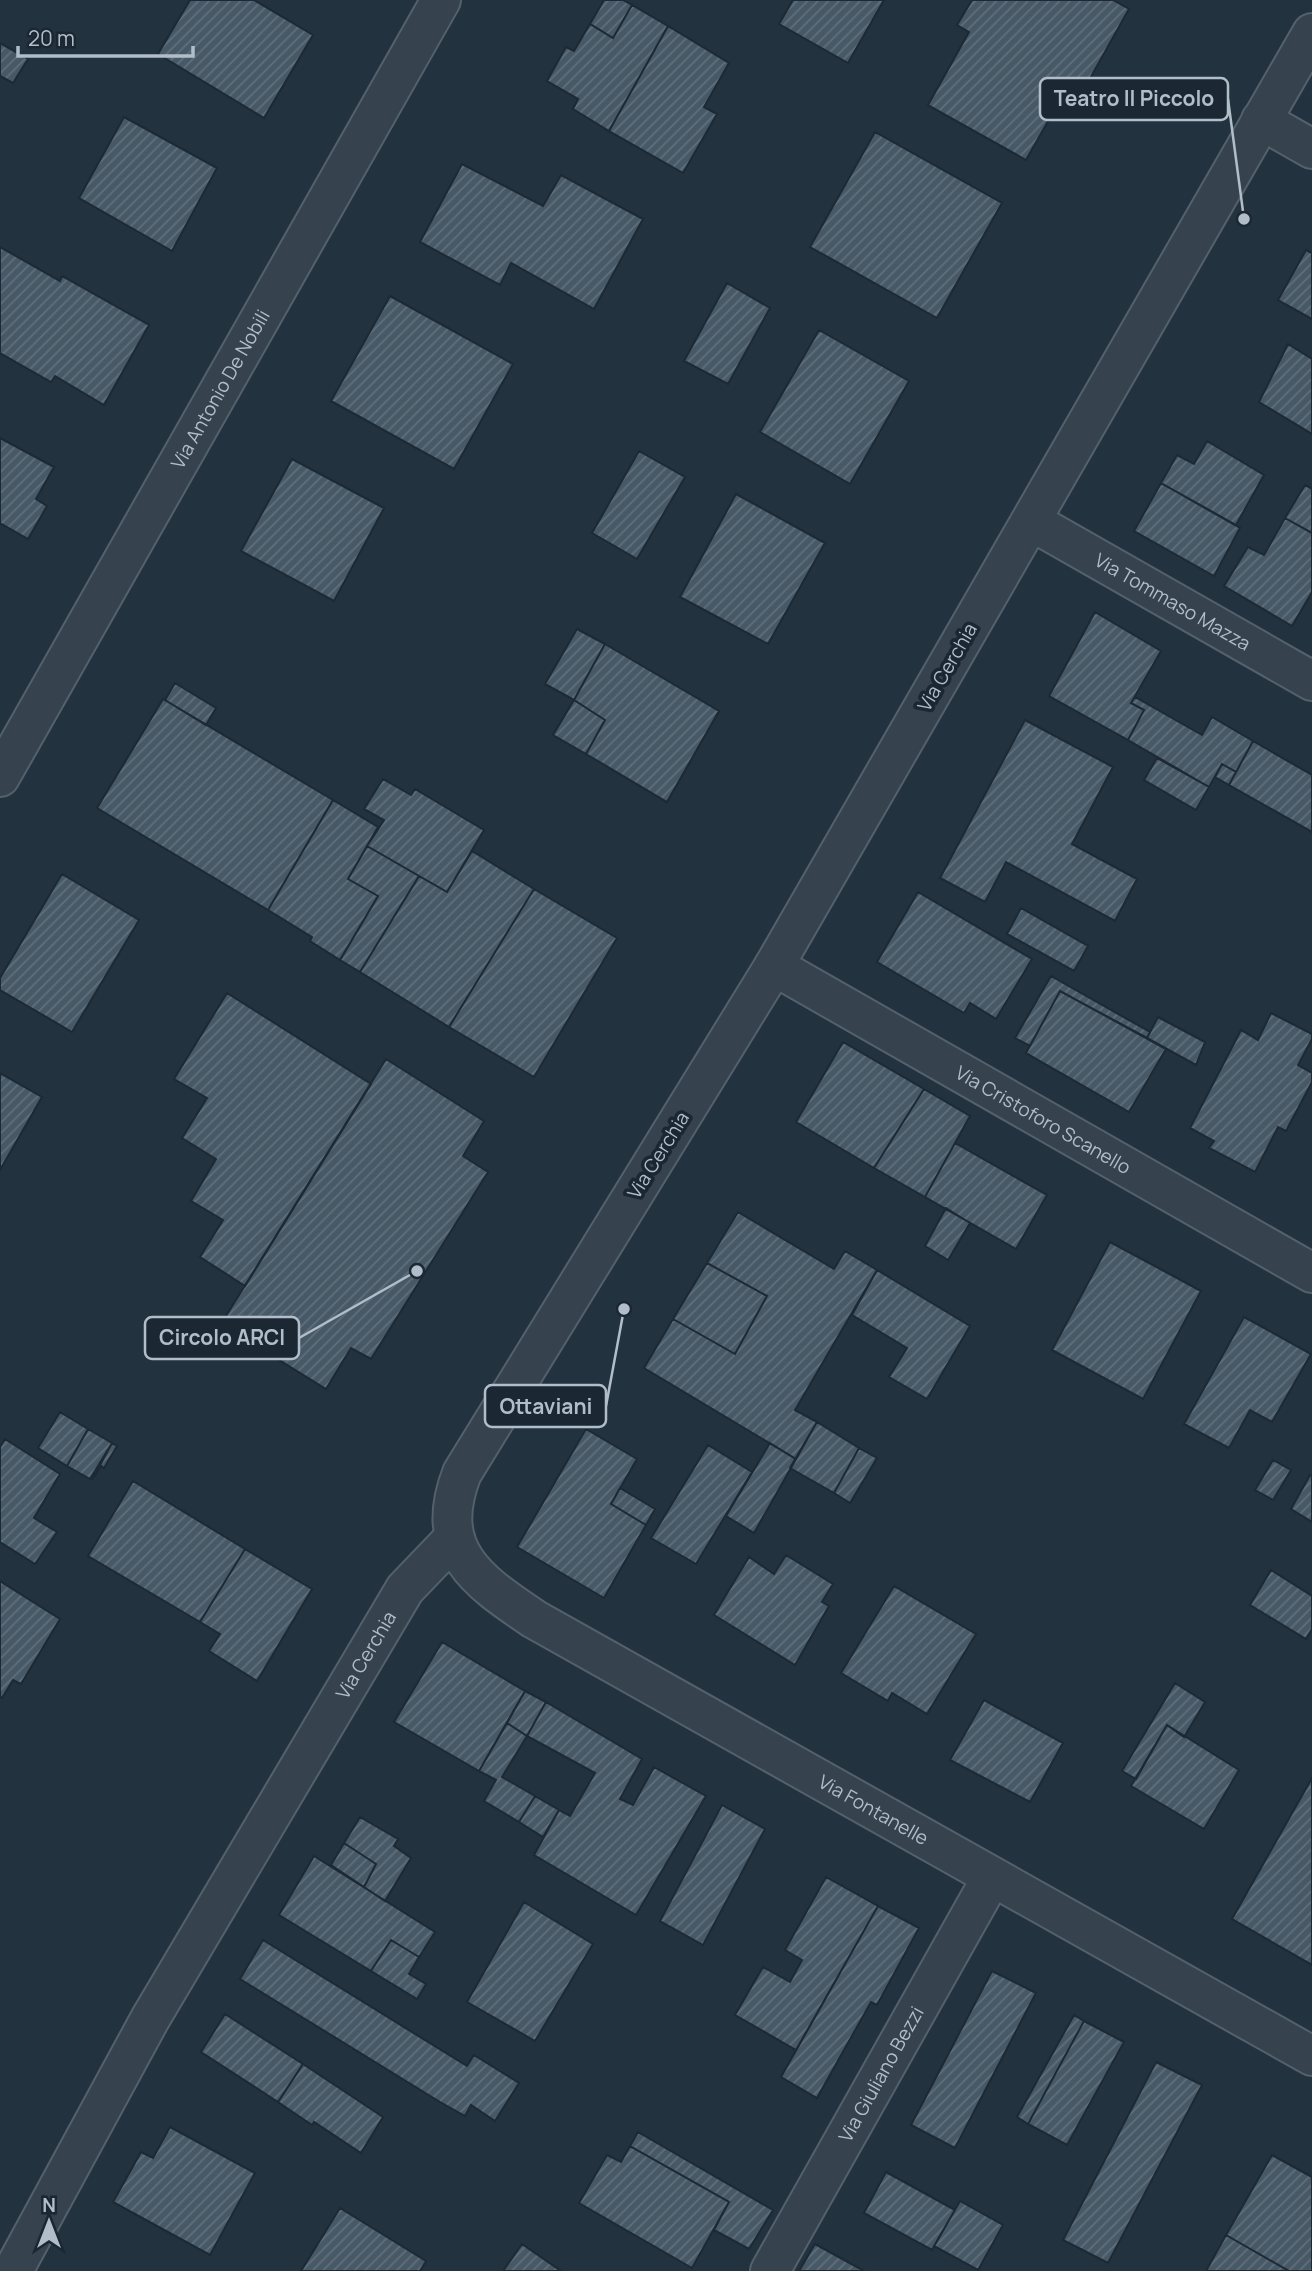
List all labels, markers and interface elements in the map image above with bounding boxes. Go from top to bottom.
scale bar [18,14,192,58]
text: 20 m [28,24,75,52]
callout: Teatro Il Piccolo [1040,78,1228,120]
text: Teatro Il Piccolo [1054,84,1214,112]
street label: Via Antonio De Nobili [165,305,276,473]
street label: Via Tommaso Mazza [1090,547,1255,656]
street label: Via Cerchia [911,618,983,716]
street label: Via Cristoforo Scanello [951,1059,1136,1180]
street label: Via Cerchia [621,1107,695,1203]
callout: Circolo ARCI [145,1317,299,1359]
text: Circolo ARCI [159,1323,285,1351]
callout: Ottaviani [485,1385,606,1427]
text: Ottaviani [500,1392,592,1420]
street label: Via Cerchia [330,1606,402,1704]
street label: Via Fontanelle [814,1768,933,1851]
street label: Via Giuliano Bezzi [832,2001,930,2147]
north arrow [14,2187,84,2257]
text: N [42,2192,56,2218]

